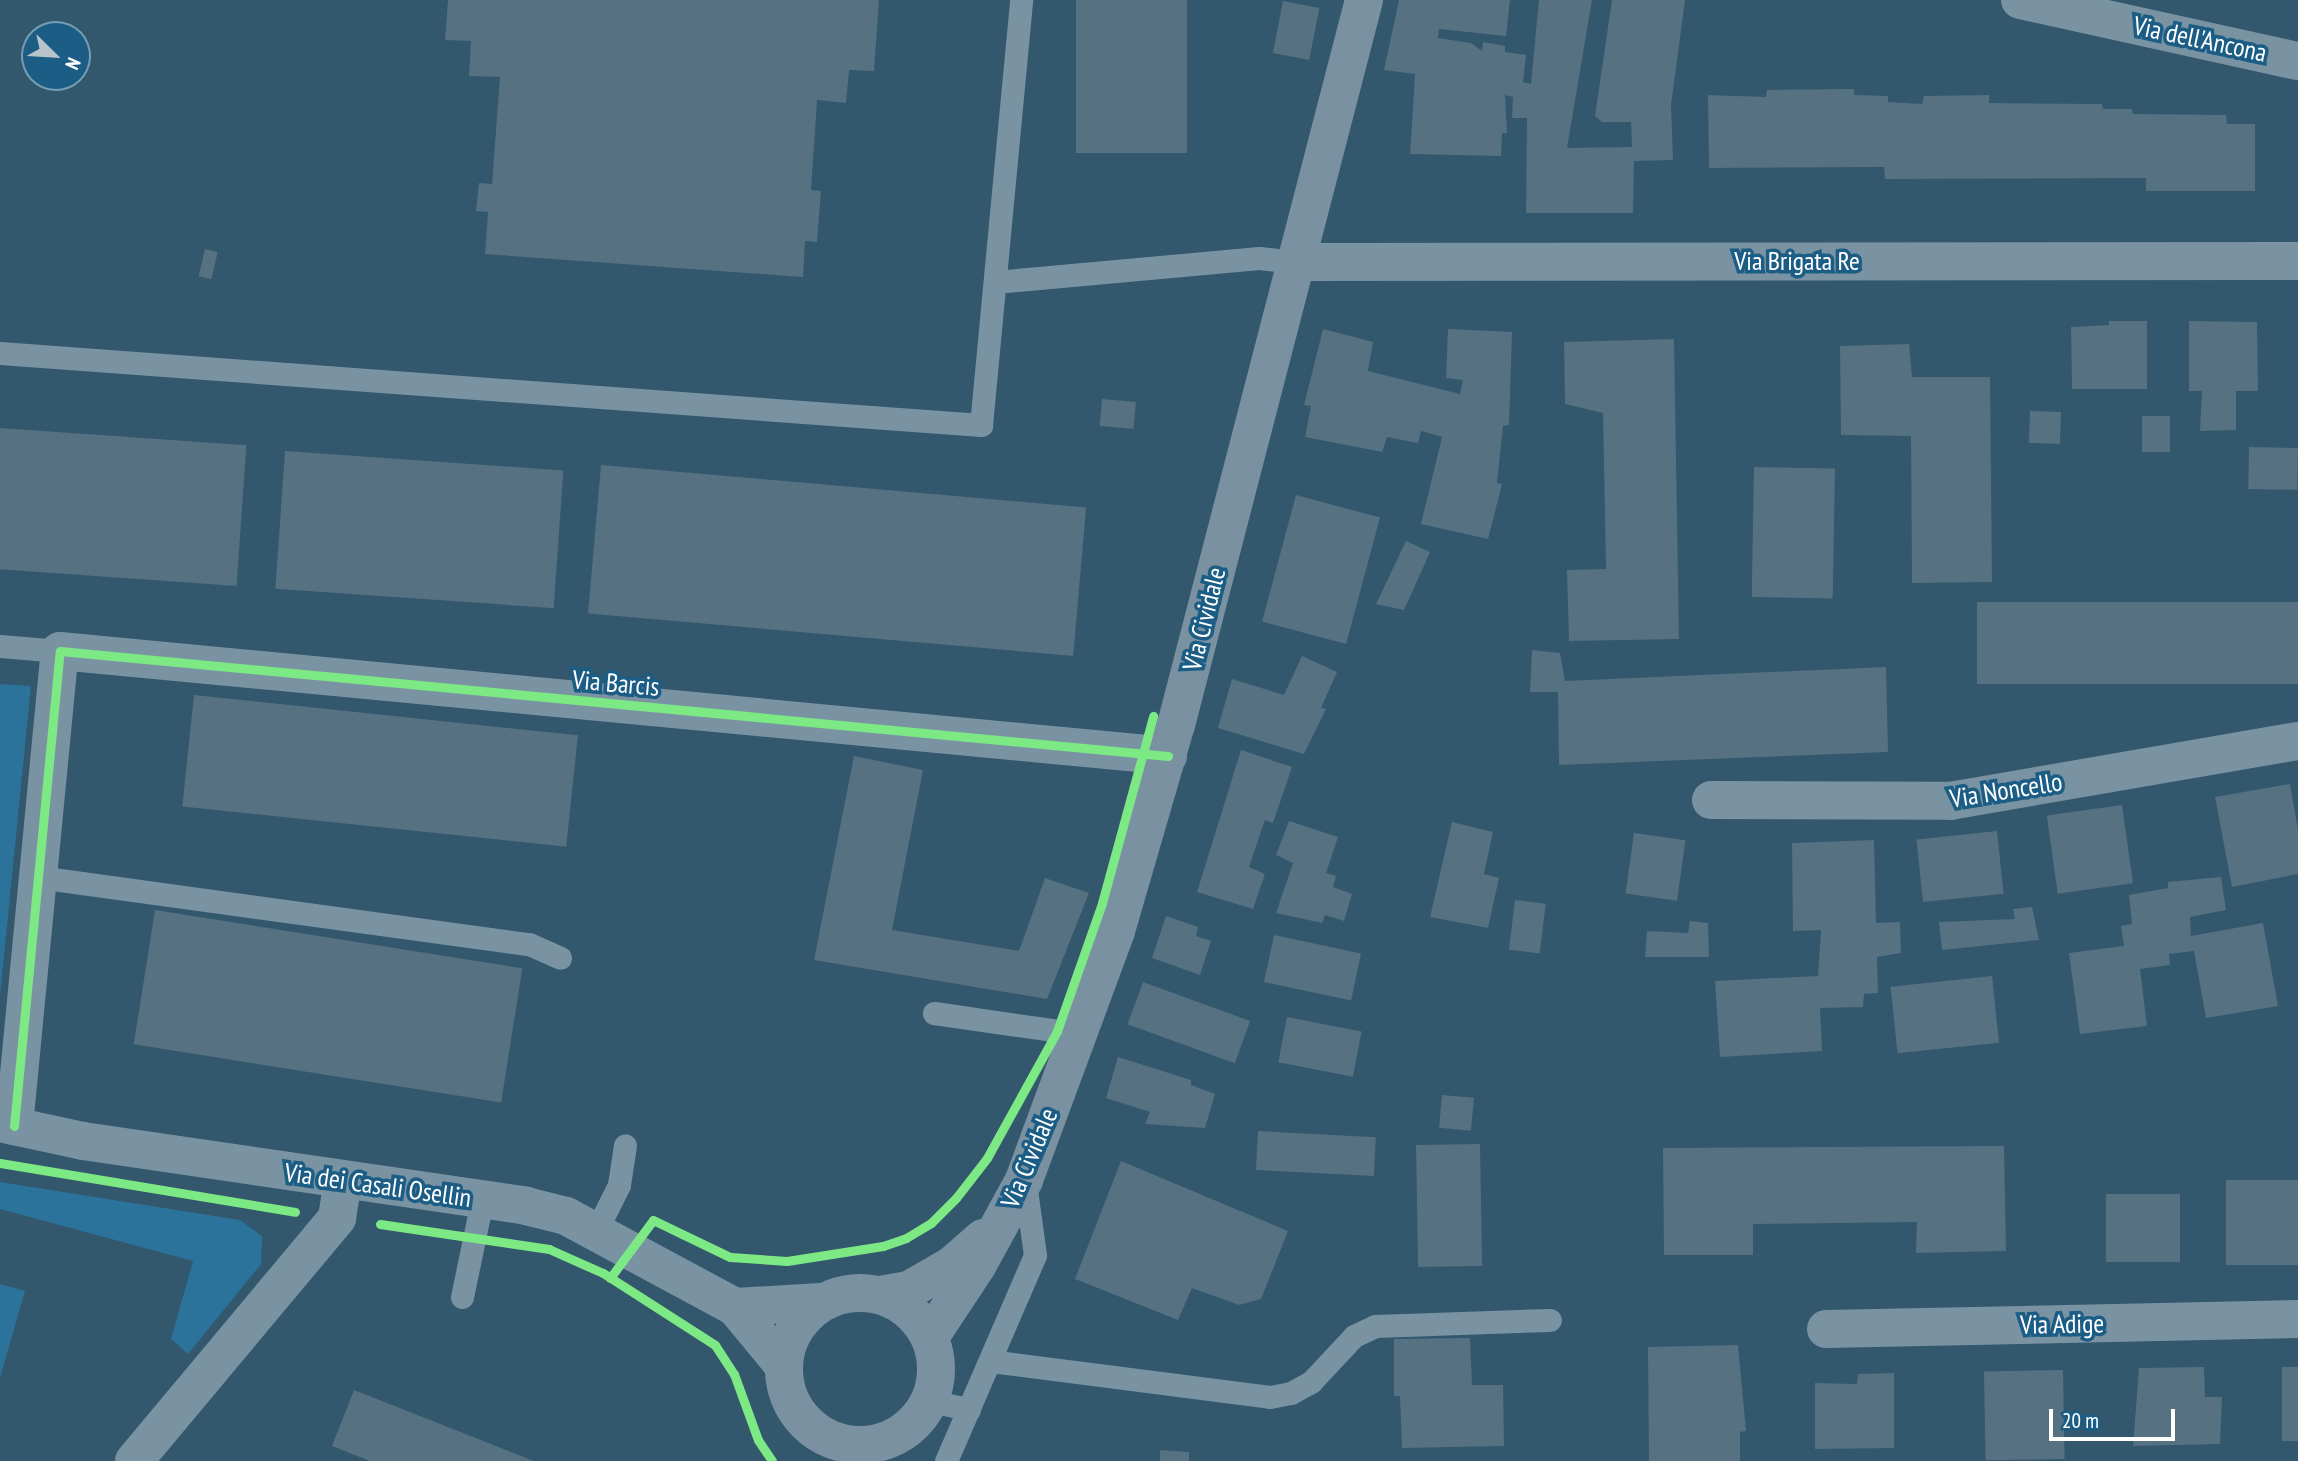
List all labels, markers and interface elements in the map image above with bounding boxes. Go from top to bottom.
street label: Via dell'Ancona [2131,10,2269,68]
north arrow [21,21,91,91]
text: N [60,54,86,73]
street label: Via Brigata Re [1734,245,1860,277]
street label: Via Cividale [1176,564,1232,674]
street label: Via Barcis [571,664,661,702]
street label: Via Noncello [1948,766,2064,814]
street label: Via Cividale [994,1103,1064,1213]
street label: Via dei Casali Osellin [283,1156,473,1214]
street label: Via Adige [2019,1308,2105,1340]
scale bar [2053,1394,2179,1438]
text: 20 m [2062,1407,2099,1434]

